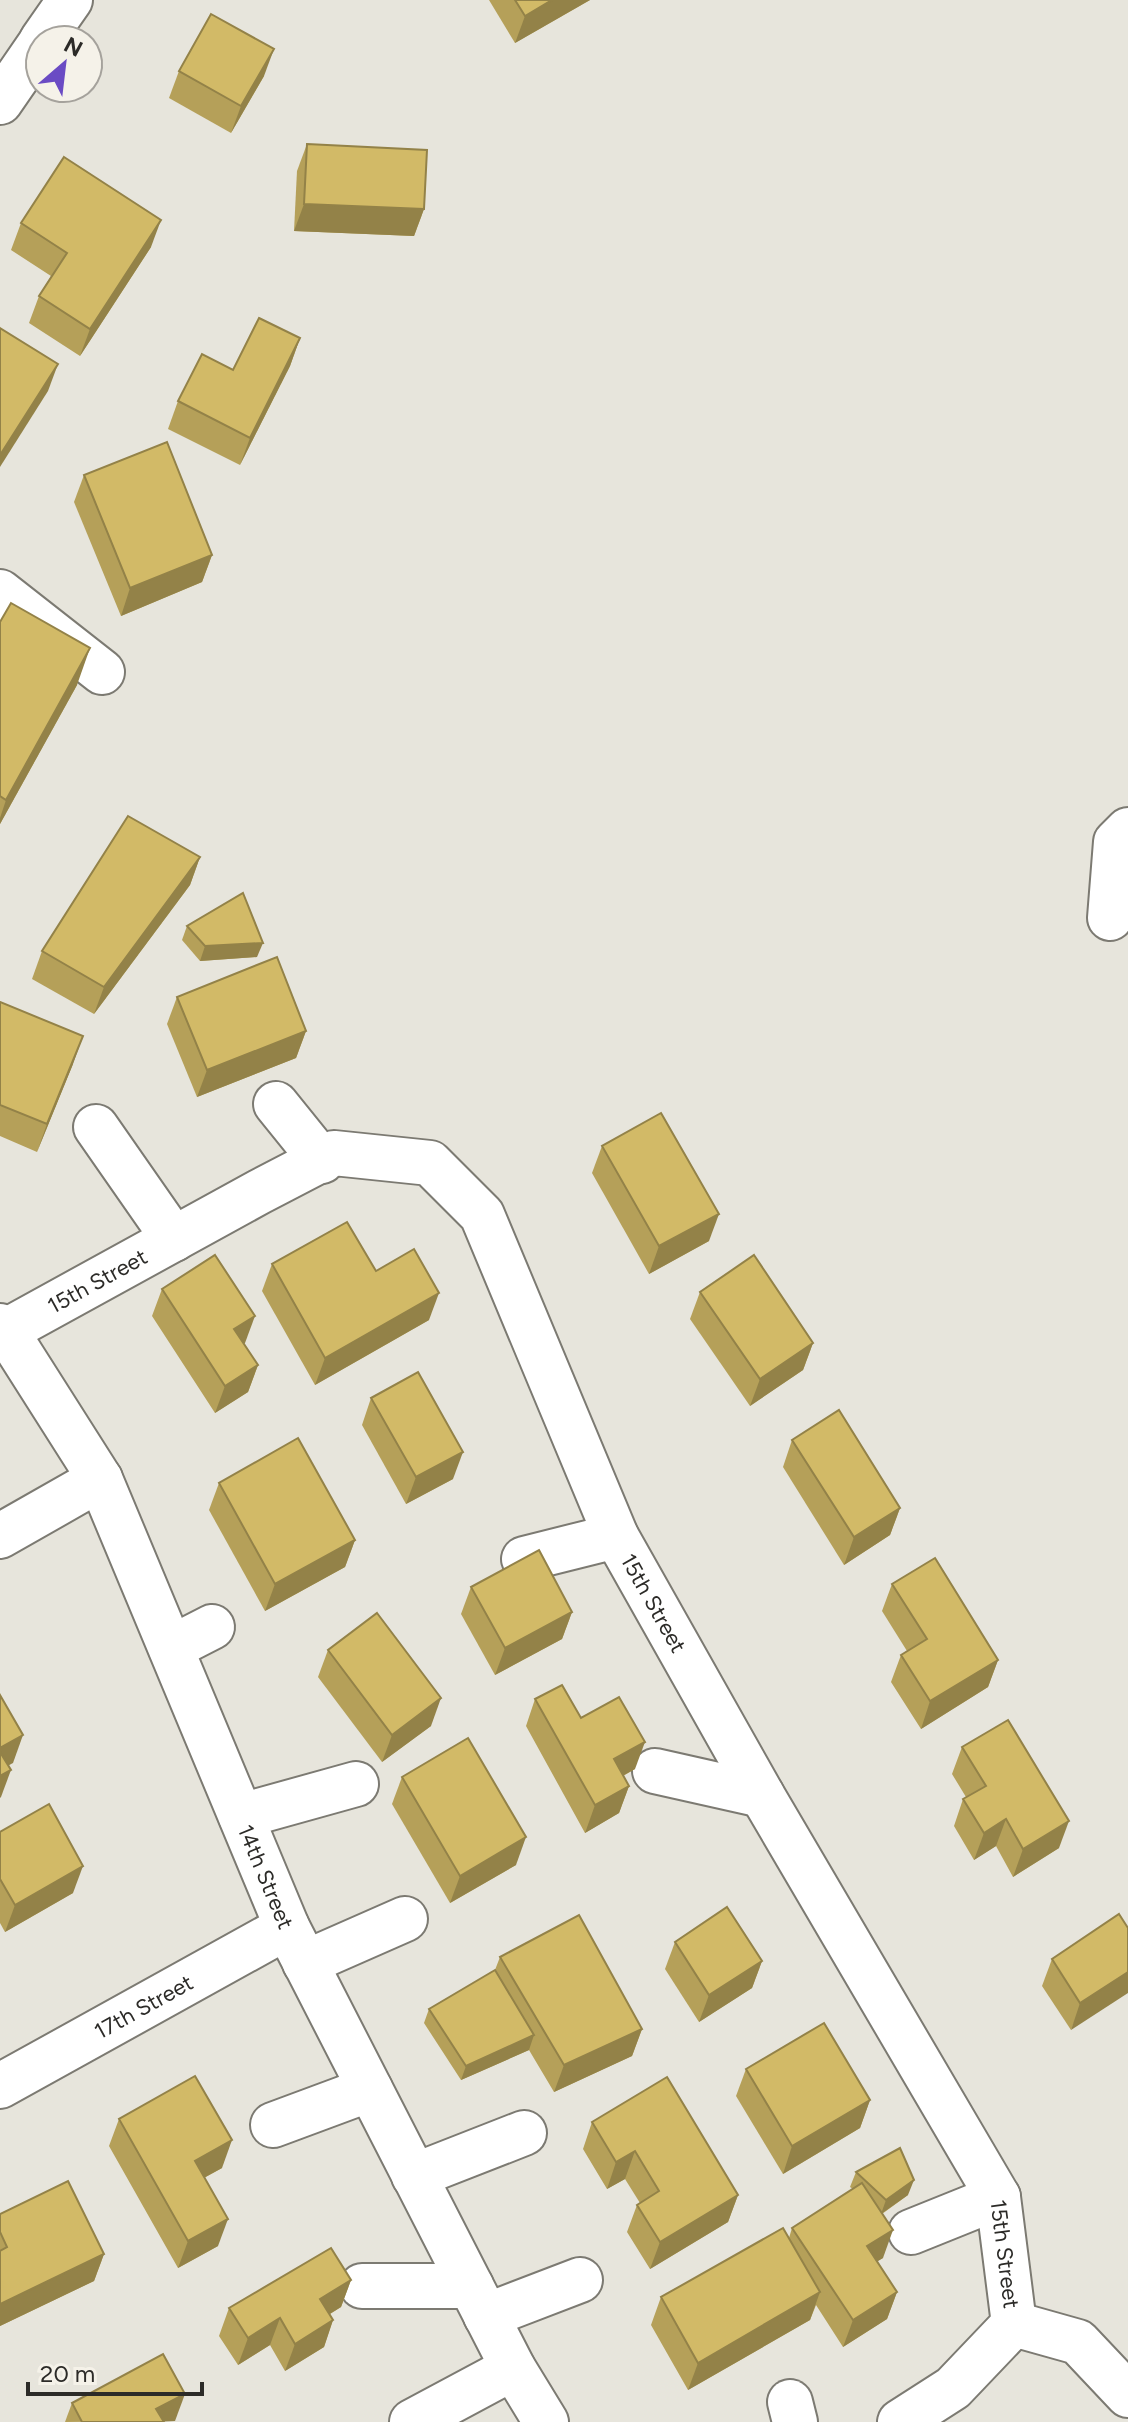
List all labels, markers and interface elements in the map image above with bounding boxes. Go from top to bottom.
north arrow [24,24,104,104]
text: N [59,31,87,63]
street label: 15th Street [43,1243,152,1320]
street label: 15th Street [615,1549,692,1658]
street label: 14th Street [232,1821,299,1933]
street label: 17th Street [90,1969,198,2045]
street label: 15th Street [984,2198,1025,2310]
scale bar [28,2346,202,2396]
text: 20 m [40,2359,95,2388]

